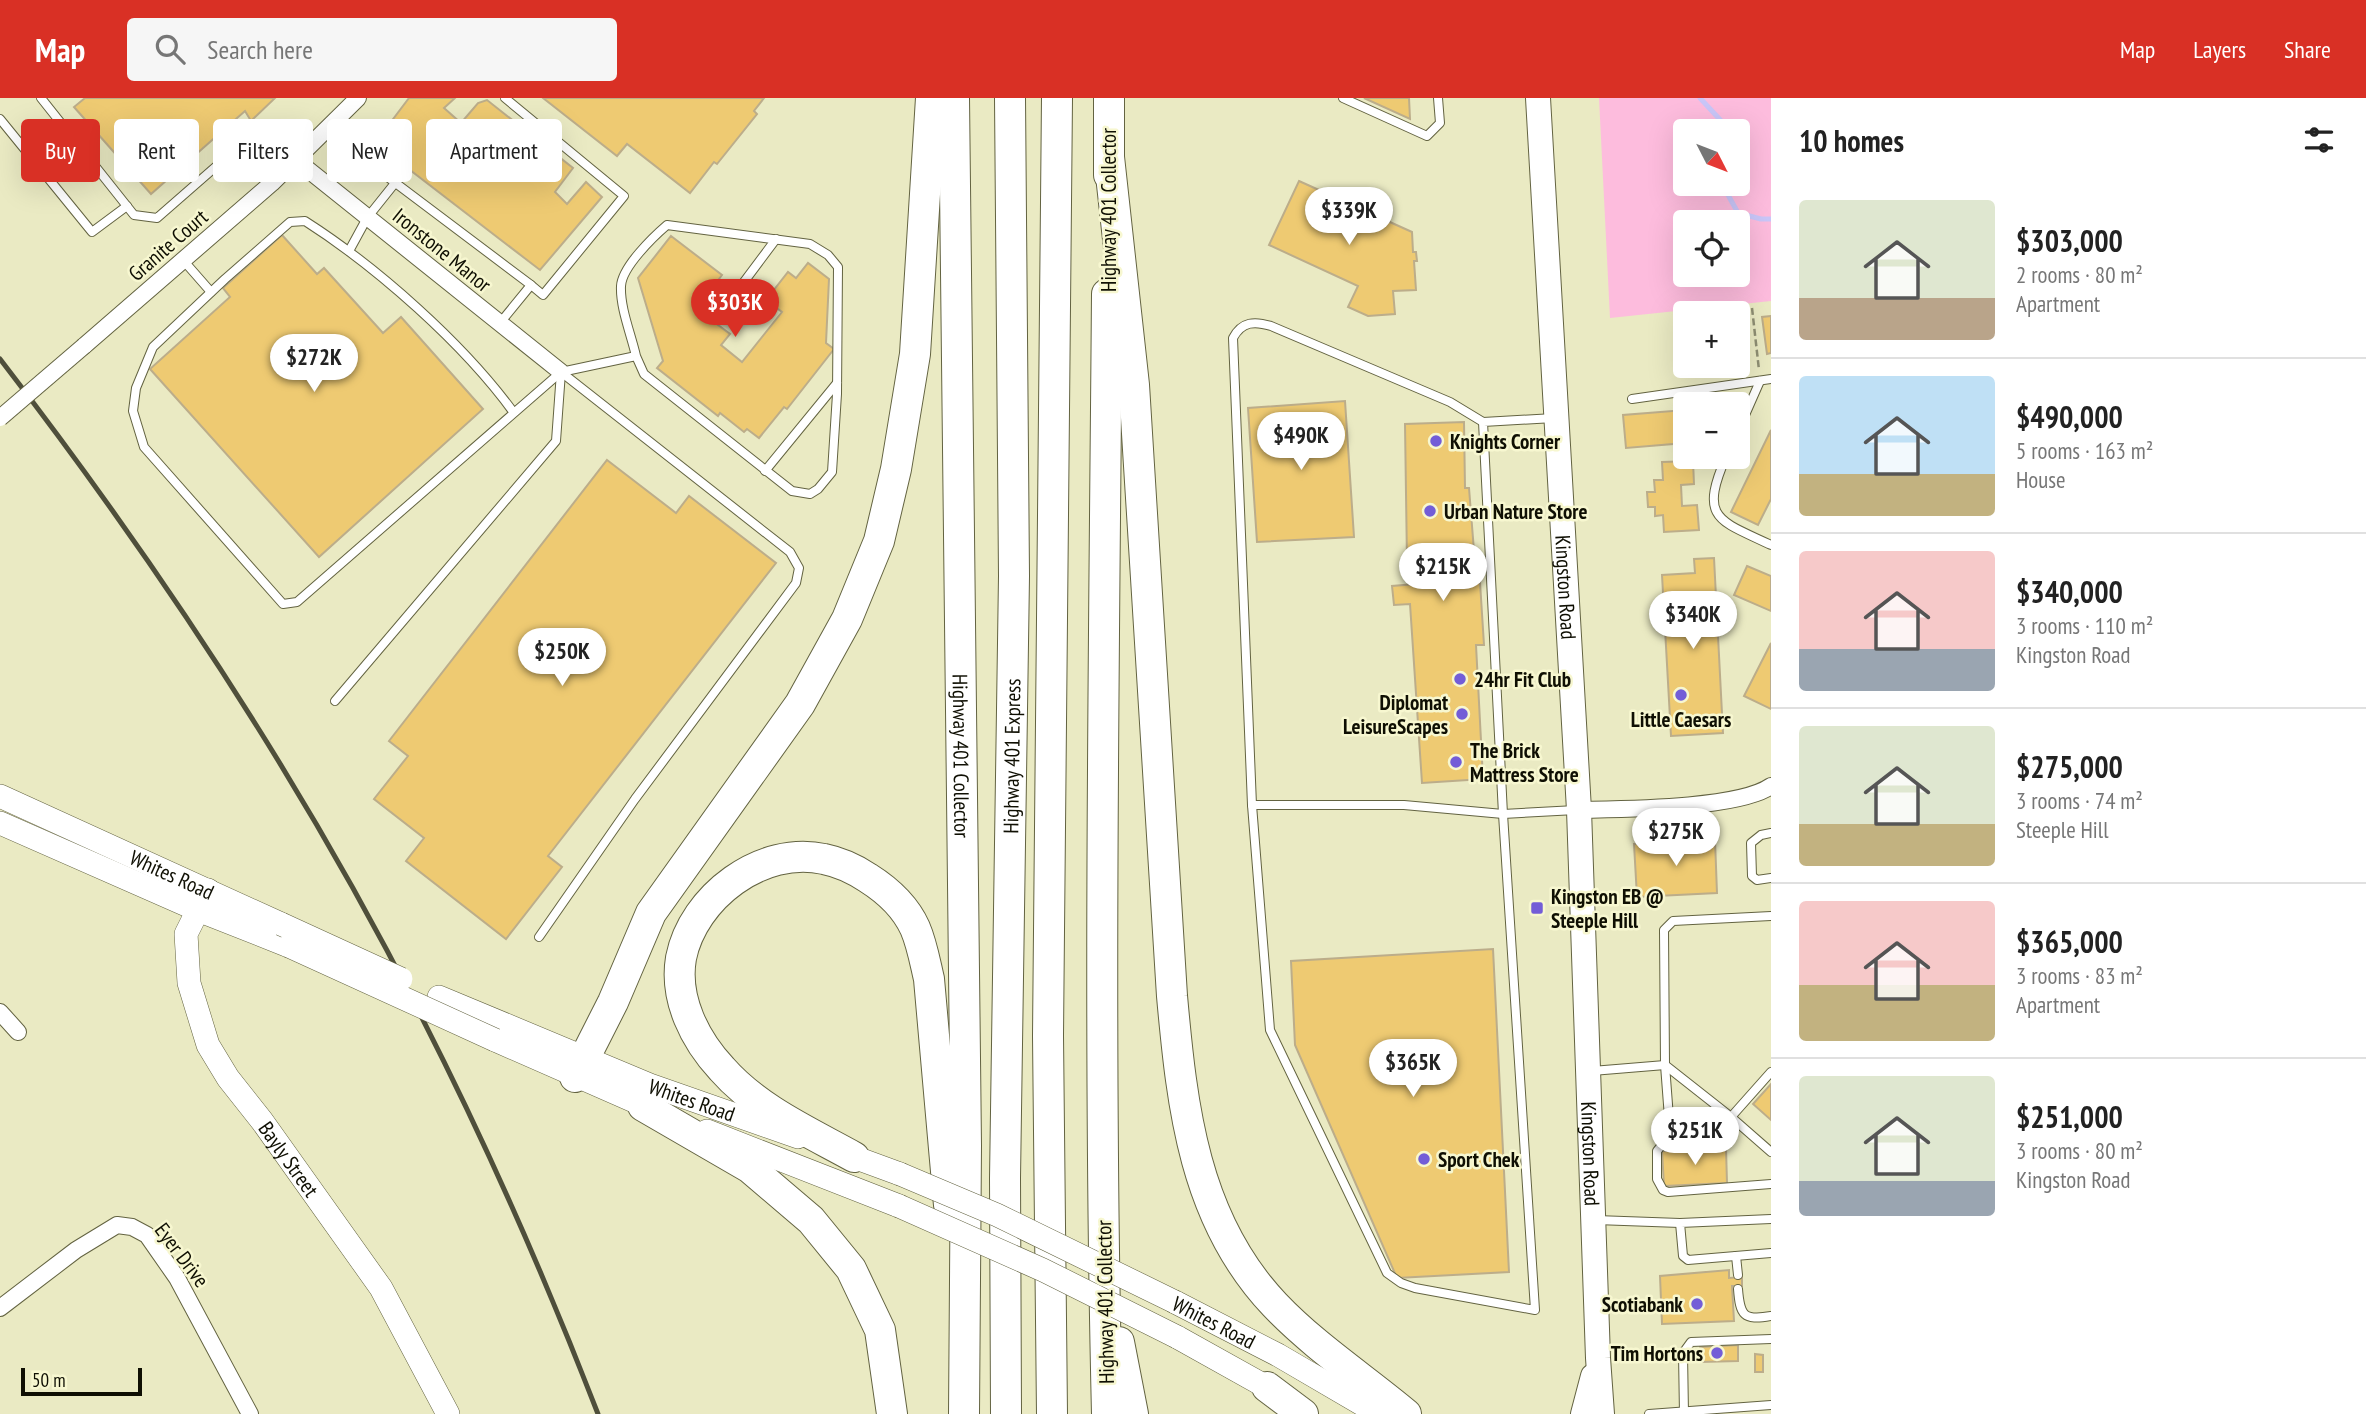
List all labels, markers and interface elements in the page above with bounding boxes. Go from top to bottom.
search box [127,18,617,81]
text: Map [35,28,85,71]
icon: search [151,30,189,68]
text: Search here [207,33,313,66]
text: Map [2120,34,2155,65]
text: Layers [2193,34,2246,65]
text: Share [2284,34,2331,65]
chip: Buy [21,119,100,182]
chip: Rent [114,119,199,182]
chip: Filters [213,119,313,182]
chip: New [327,119,412,182]
chip: Apartment [426,119,562,182]
north arrow [1673,119,1750,196]
map controls [1673,119,1750,469]
text: 10 homes [1799,121,1904,160]
icon: filters [2300,121,2338,159]
street label: Highway 401 Collector [1095,128,1122,292]
pin: $339K [1300,188,1398,247]
text: $339K [1321,195,1377,224]
street label: Ironstone Manor [387,202,497,298]
street label: Granite Court [123,203,213,287]
button: locate [1673,210,1750,287]
text: $303,000 [2016,221,2123,260]
icon: home [1855,228,1939,312]
text: 2 rooms · 80 m² [2016,260,2143,289]
pin: $303K [686,280,784,339]
text: $303K [707,287,763,316]
text: Apartment [2016,289,2100,318]
button: + [1673,301,1750,378]
pin: $272K [265,334,363,394]
text: $272K [286,342,342,371]
button: − [1673,392,1750,469]
text: $490,000 [2016,397,2123,436]
icon: home [1855,404,1939,488]
pin: $490K [1252,412,1350,472]
text: $490K [1273,420,1329,449]
place label: Knights Corner [1450,428,1561,455]
marker: Knights Corner [1428,433,1444,449]
text: 5 rooms · 163 m² [2016,436,2153,465]
text: House [2016,465,2066,494]
place label: Urban Nature Store [1444,498,1587,525]
marker: Urban Nature Store [1422,503,1438,519]
street label: Kingston Road [1550,534,1583,640]
pin: $215K [1394,544,1492,603]
text: $215K [1415,551,1471,580]
text: $340,000 [2016,572,2123,611]
icon: home [1855,579,1939,663]
pin: $340K [1644,592,1742,651]
text: $340K [1665,599,1721,628]
text: 3 rooms · 110 m² [2016,611,2153,640]
pin: $250K [513,628,611,688]
text: $250K [534,636,590,665]
text: Kingston Road [2016,640,2130,669]
place label: 24hr Fit Club [1474,666,1571,693]
marker: 24hr Fit Club [1452,671,1468,687]
street label: Highway 401 Collector [947,674,976,838]
street label: Highway 401 Express [997,678,1026,834]
marker: Little Caesars [1673,687,1689,703]
place label: Diplomat LeisureScapes [1343,689,1448,740]
marker: Diplomat LeisureScapes [1454,706,1470,722]
place label: Little Caesars [1631,706,1731,733]
place label: The Brick Mattress Store [1470,737,1579,788]
text: $275,000 [2016,747,2123,786]
marker: The Brick Mattress Store [1448,754,1464,770]
icon: home [1855,754,1939,838]
text: 3 rooms · 74 m² [2016,786,2143,815]
pin: $275K [1627,808,1725,868]
text: Steeple Hill [2016,815,2109,844]
text: $275K [1648,816,1704,845]
street label: Whites Road [126,843,218,905]
place label: Kingston EB @ Steeple Hill [1551,883,1664,934]
marker: Kingston EB @ Steeple Hill [1529,900,1545,916]
text: $365,000 [2016,922,2123,961]
icon: home [1855,929,1939,1013]
text: 3 rooms · 83 m² [2016,961,2143,990]
text: Apartment [2016,990,2100,1019]
pin: $365K [1364,1040,1462,1099]
text: $365K [1385,1047,1441,1076]
street label: Whites Road [645,1072,739,1127]
text: $251,000 [2016,1097,2123,1136]
street label: Kingston Road [1576,1101,1606,1206]
icon: home [1855,1104,1939,1188]
pin: $251K [1646,1108,1744,1167]
text: $251K [1667,1115,1723,1144]
street label: Bayly Street [253,1116,325,1202]
text: 3 rooms · 80 m² [2016,1136,2143,1165]
place label: Sport Chek [1438,1146,1520,1173]
marker: Sport Chek [1416,1151,1432,1167]
text: Kingston Road [2016,1165,2130,1194]
street label: Eyer Drive [149,1217,215,1293]
street label: Highway 401 Collector [1090,1220,1120,1384]
street label: Whites Road [1168,1290,1260,1355]
place label: Scotiabank [1602,1291,1683,1318]
marker: Scotiabank [1689,1296,1705,1312]
place label: Tim Hortons [1611,1340,1703,1367]
marker: Tim Hortons [1709,1345,1725,1361]
scale bar [21,1365,142,1397]
text: 50 m [32,1368,66,1392]

